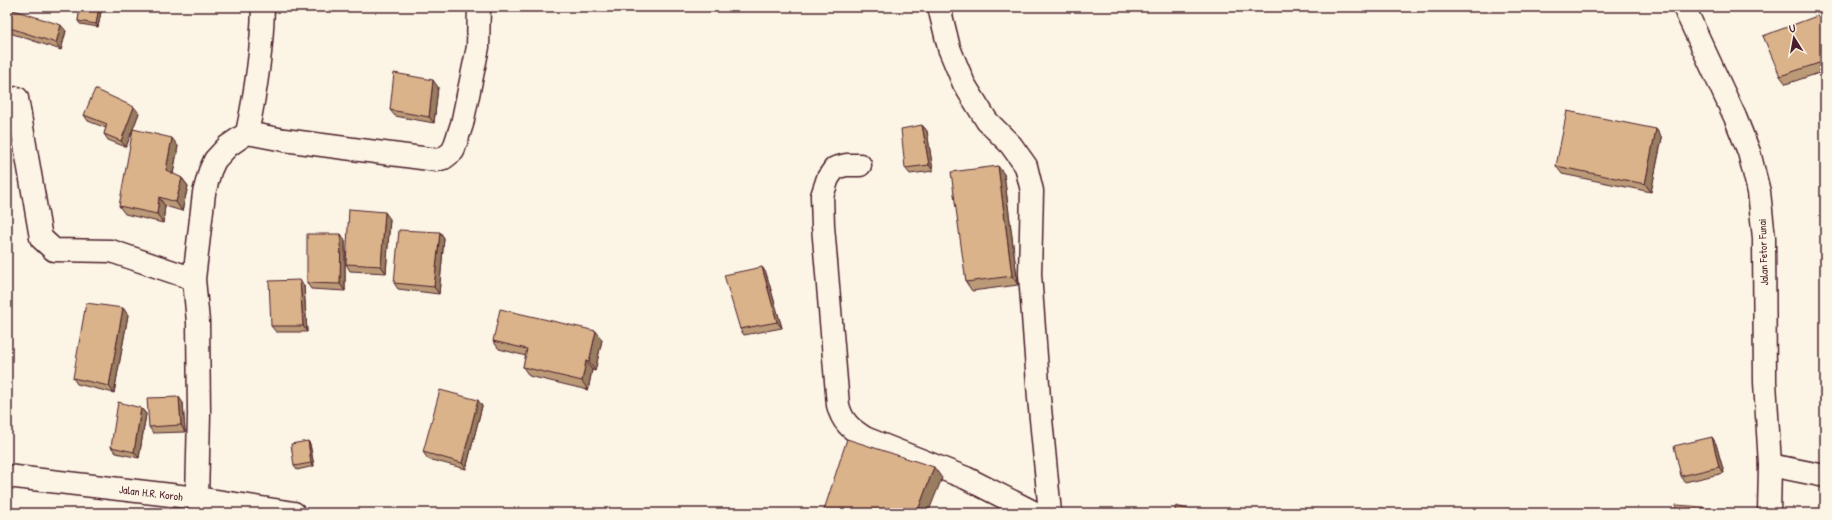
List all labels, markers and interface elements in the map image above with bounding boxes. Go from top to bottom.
north arrow [1774,18,1814,58]
text: U [1788,21,1796,36]
street label: Jalan Fetor Funai [1755,218,1771,286]
street label: Jalan H.R. Koroh [118,482,184,504]

